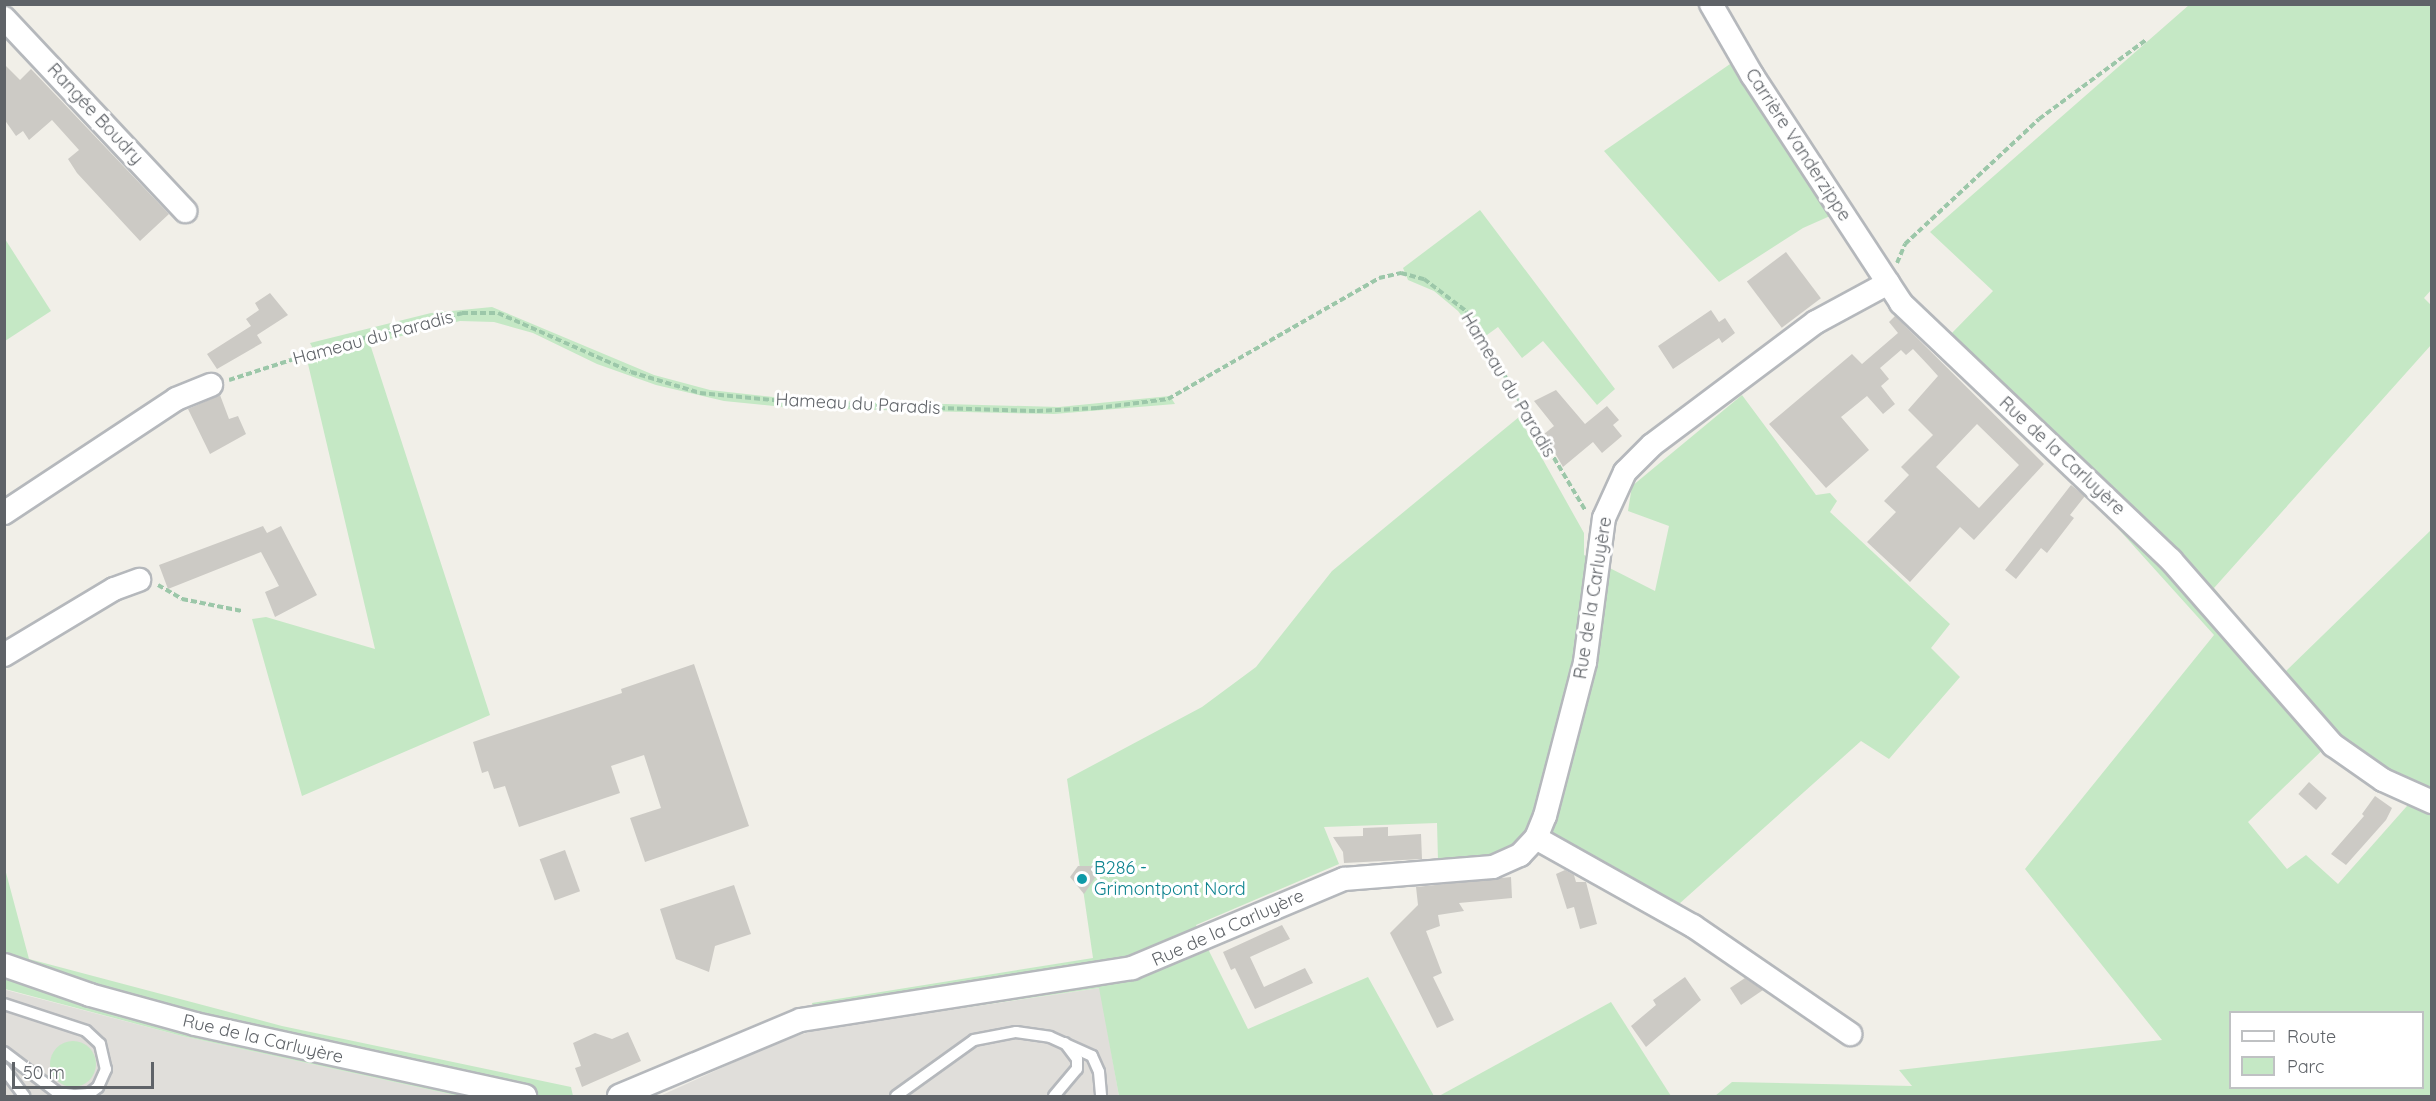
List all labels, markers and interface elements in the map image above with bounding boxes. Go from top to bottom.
street label: Rangée Boudry [43,59,147,169]
street label: Carrière Vanderzippe [1741,65,1855,225]
street label: Hameau du Paradis [290,306,456,370]
street label: Hameau du Paradis [1456,309,1560,461]
street label: Hameau du Paradis [775,389,941,419]
street label: Rue de la Carluyère [1995,392,2129,520]
street label: Rue de la Carluyère [1570,515,1616,681]
place label: B286 - Grimontpont Nord [1094,858,1246,900]
marker: B286 - Grimontpont Nord [1075,872,1089,886]
street label: Rue de la Carluyère [1149,885,1307,971]
street label: Rue de la Carluyère [181,1010,345,1068]
legend [2229,1011,2424,1089]
text: Route [2287,1025,2336,1048]
scale bar [15,1050,158,1088]
text: Parc [2287,1055,2324,1078]
text: 50 m [23,1061,65,1084]

